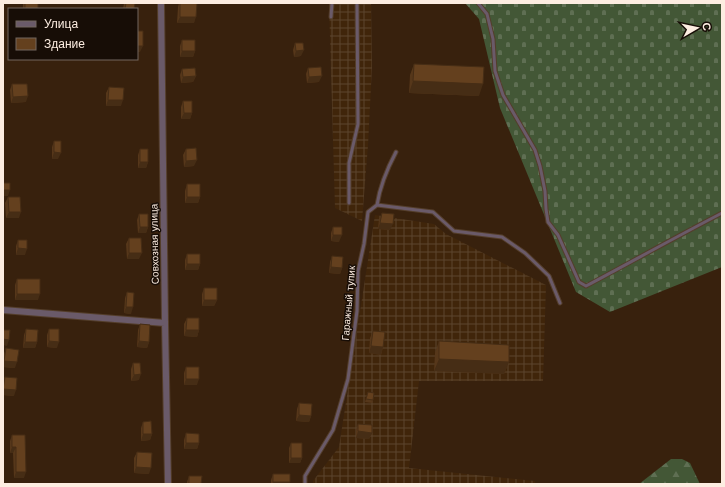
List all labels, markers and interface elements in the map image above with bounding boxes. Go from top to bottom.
legend [8,8,138,60]
north arrow [677,8,717,48]
text: Улица [44,17,78,31]
text: С [699,22,713,32]
text: Здание [44,37,85,51]
street label: Совхозная улица [148,203,161,284]
street label: Гаражный тупик [340,265,357,341]

